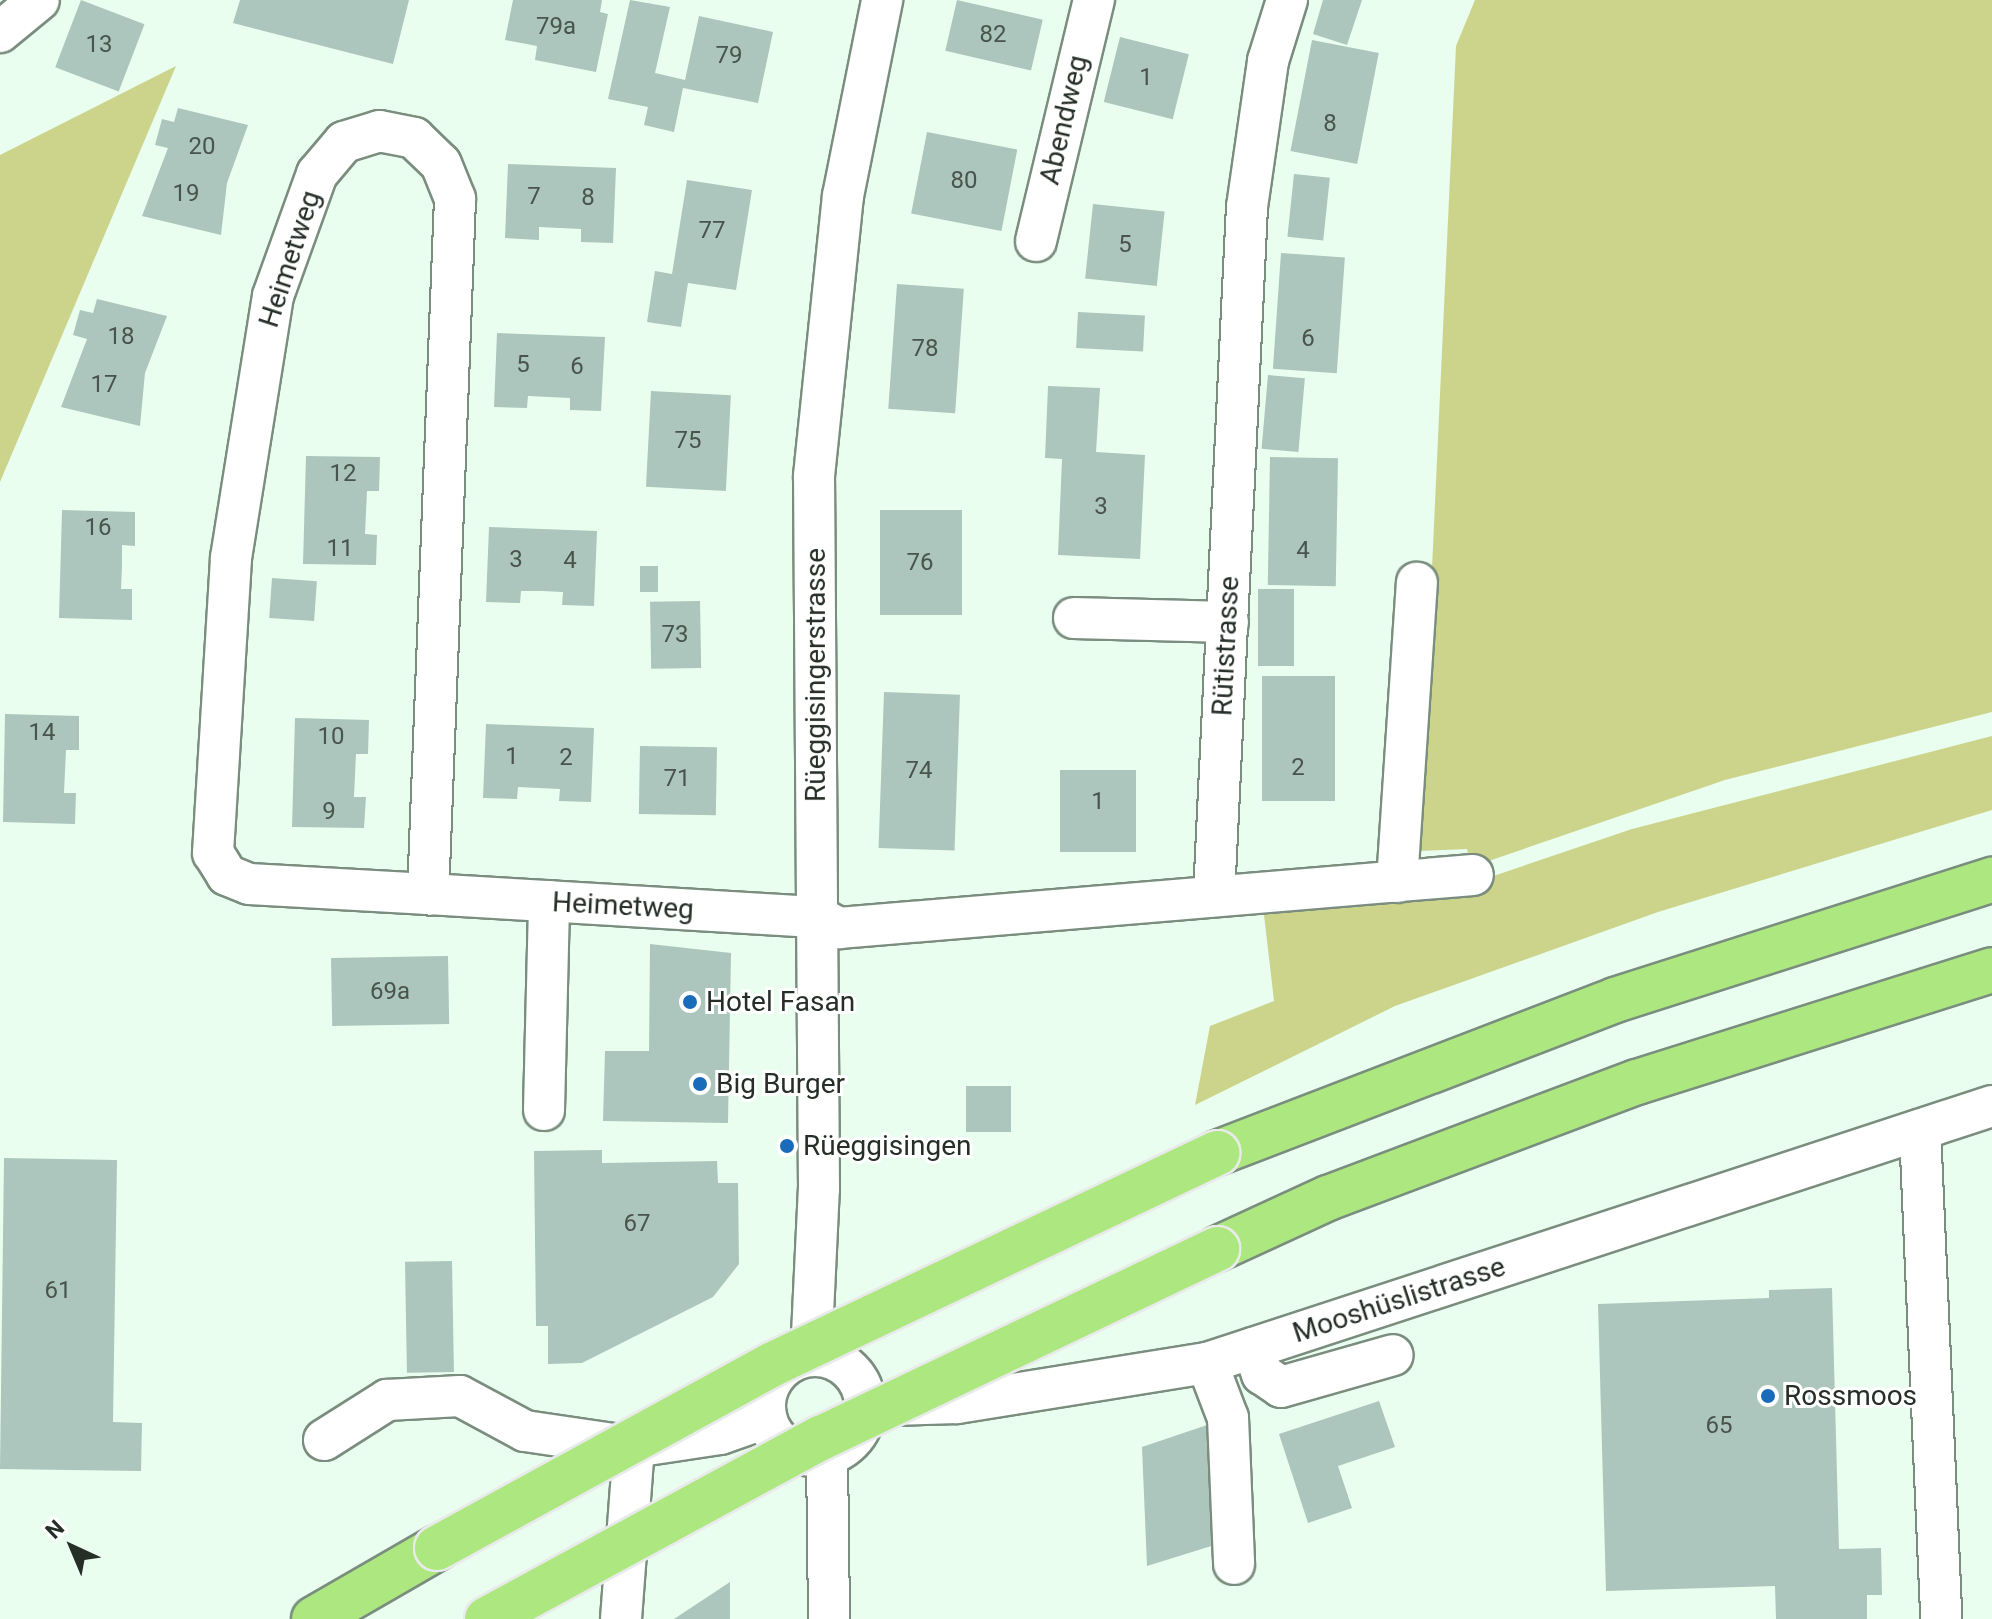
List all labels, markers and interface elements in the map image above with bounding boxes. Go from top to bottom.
house number: 79a [536,13,576,41]
house number: 82 [980,21,1006,49]
house number: 13 [86,31,112,59]
house number: 79 [716,42,742,70]
street label: Abendweg [1033,52,1095,188]
house number: 1 [1139,64,1153,92]
house number: 8 [1323,110,1337,138]
house number: 20 [189,133,215,161]
house number: 80 [951,167,977,195]
house number: 19 [173,180,199,208]
house number: 7 [527,183,541,211]
house number: 8 [581,184,595,212]
street label: Heimetweg [252,186,328,332]
house number: 77 [699,217,725,245]
house number: 5 [1118,231,1132,259]
house number: 18 [108,323,134,351]
house number: 6 [1301,325,1315,353]
house number: 78 [912,335,938,363]
house number: 5 [516,351,530,379]
house number: 6 [570,353,584,381]
house number: 17 [91,371,117,399]
house number: 75 [675,427,701,455]
house number: 12 [330,460,356,488]
house number: 3 [1094,493,1108,521]
house number: 16 [85,514,111,542]
house number: 11 [327,535,353,563]
house number: 4 [1296,537,1310,565]
house number: 3 [509,546,523,574]
house number: 4 [563,547,577,575]
street label: Rüeggisingerstrasse [799,548,833,802]
house number: 76 [907,549,933,577]
street label: Rütistrasse [1206,575,1246,717]
house number: 73 [662,621,688,649]
house number: 14 [29,719,55,747]
house number: 10 [318,723,344,751]
house number: 1 [505,743,519,771]
house number: 2 [559,744,573,772]
house number: 2 [1291,754,1305,782]
house number: 74 [906,757,932,785]
house number: 71 [664,765,690,793]
house number: 1 [1091,788,1105,816]
house number: 9 [322,798,336,826]
street label: Heimetweg [551,886,695,926]
house number: 69a [370,978,410,1006]
place label: Hotel Fasan [706,985,855,1019]
marker: Hotel Fasan [681,993,699,1011]
place label: Big Burger [716,1067,845,1101]
marker: Big Burger [691,1075,709,1093]
place label: Rüeggisingen [803,1129,972,1163]
marker: Rüeggisingen [778,1137,796,1155]
house number: 67 [624,1210,650,1238]
street label: Mooshüslistrasse [1289,1250,1509,1350]
house number: 61 [45,1277,71,1305]
place label: Rossmoos [1784,1379,1917,1413]
marker: Rossmoos [1759,1387,1777,1405]
house number: 65 [1706,1412,1732,1440]
north arrow [32,1507,112,1587]
text: N [41,1515,69,1544]

